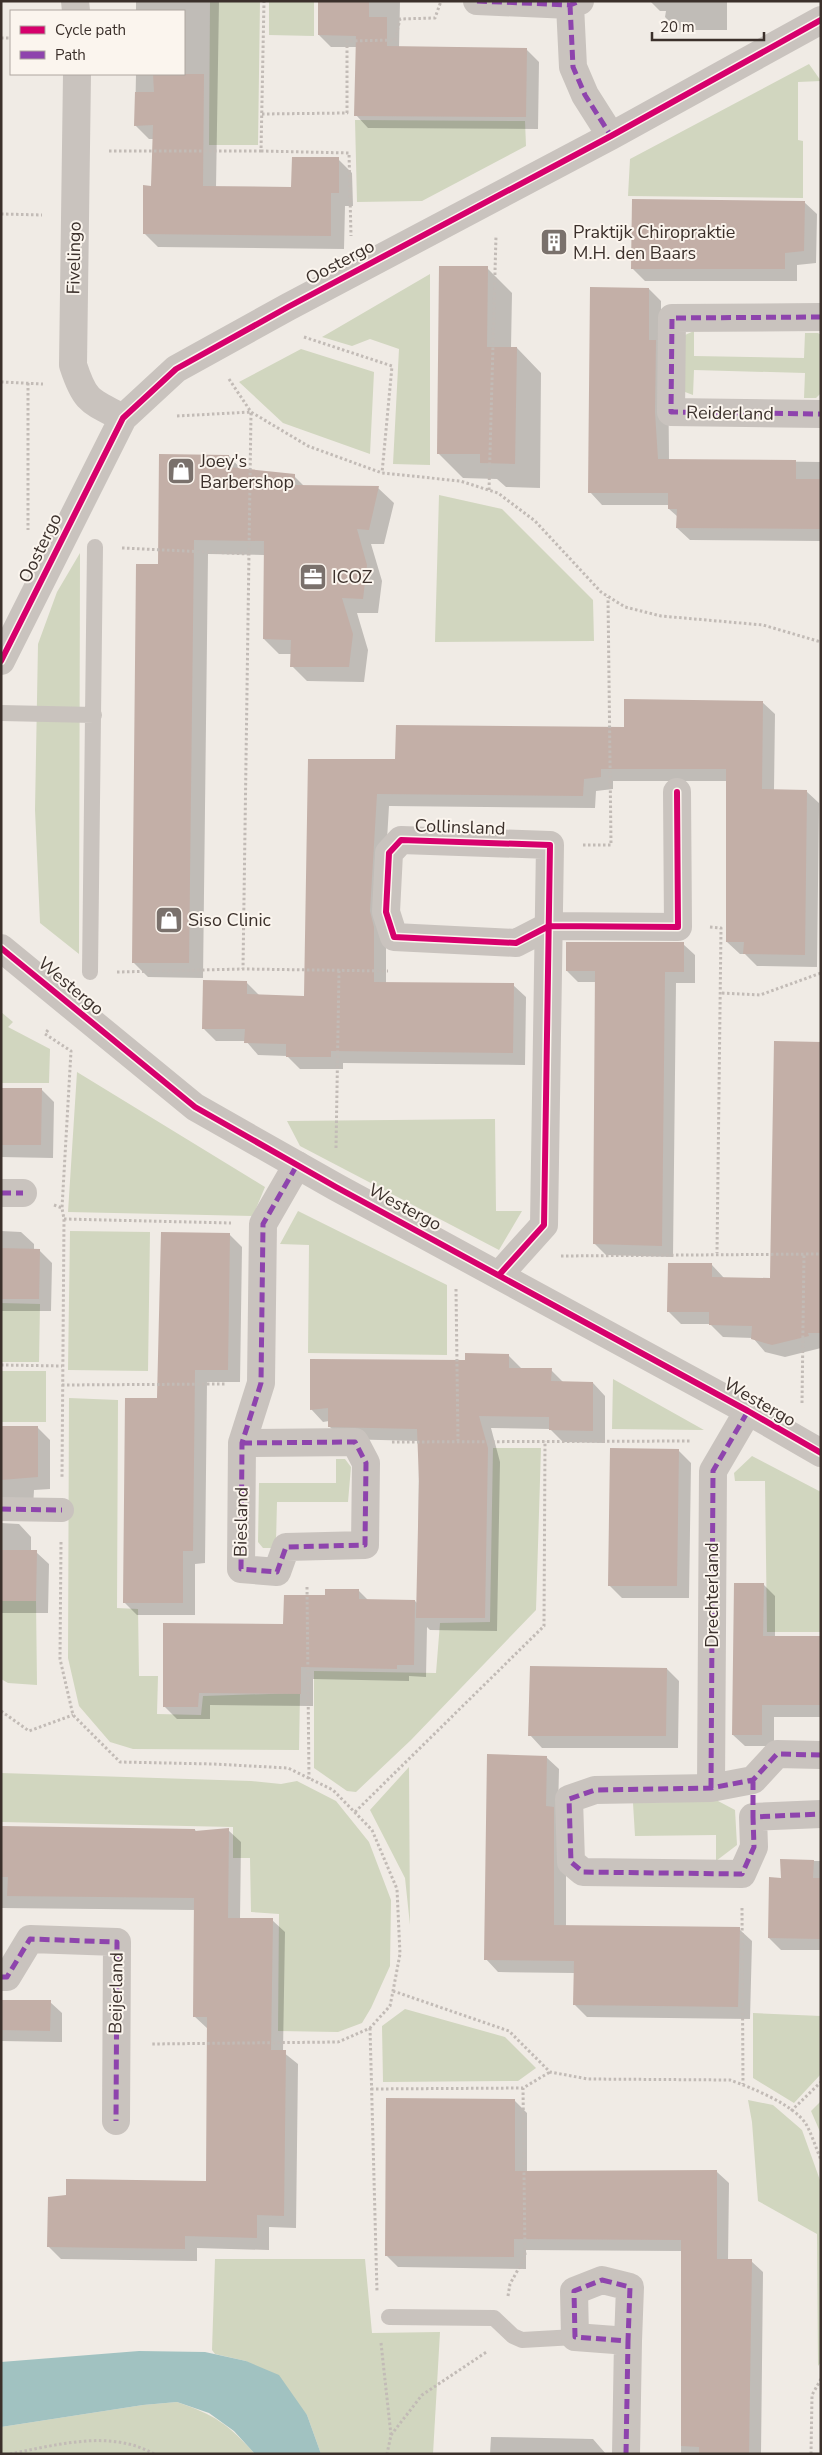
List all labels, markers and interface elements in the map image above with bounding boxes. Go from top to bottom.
legend [10,10,185,75]
scale bar [652,10,764,42]
text: 20 m [660,17,695,37]
text: Cycle path [55,20,126,40]
text: Path [55,45,86,65]
place label: Praktijk Chiropraktie M.H. den Baars [573,220,735,265]
street label: Fivelingo [61,221,87,295]
building icon: Praktijk Chiropraktie M.H. den Baars [539,227,569,257]
street label: Oostergo [301,234,379,290]
street label: Reiderland [686,400,774,426]
place label: Joey's Barbershop [199,449,294,494]
shop icon: Joey's Barbershop [166,456,196,486]
street label: Oostergo [13,509,67,587]
office icon: ICOZ [298,562,328,592]
place label: ICOZ [332,565,373,589]
street label: Collinsland [414,813,506,841]
shop icon: Siso Clinic [154,905,184,935]
place label: Siso Clinic [188,908,271,932]
street label: Westergo [33,951,109,1021]
street label: Westergo [364,1178,446,1236]
street label: Westergo [720,1372,800,1432]
street label: Biesland [228,1487,254,1557]
street label: Drechterland [700,1542,724,1648]
street label: Beijerland [103,1952,129,2034]

